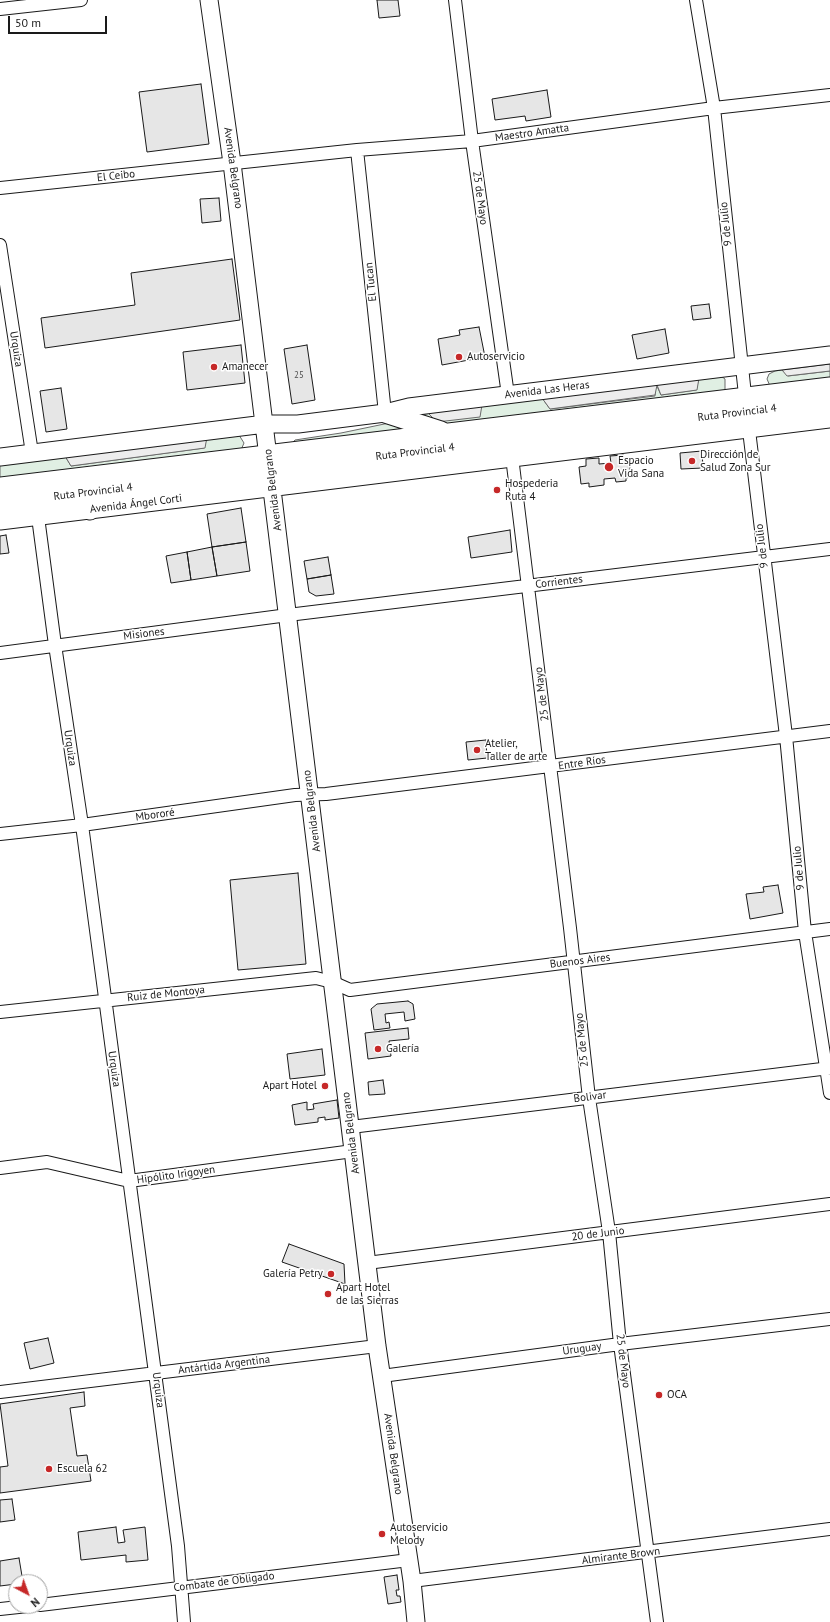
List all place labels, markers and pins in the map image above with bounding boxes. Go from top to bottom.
place label: Autoservicio [467,350,525,364]
marker: Autoservicio [454,352,464,362]
place label: Amanecer [222,360,268,374]
marker: Amanecer [209,362,219,372]
place label: Dirección de Salud Zona Sur [700,448,771,474]
place label: Espacio Vida Sana [618,454,664,480]
marker: Dirección de Salud Zona Sur [687,456,697,466]
marker: Espacio Vida Sana [603,461,615,473]
place label: Hospederia Ruta 4 [505,477,558,503]
marker: Hospederia Ruta 4 [492,485,502,495]
place label: Atelier, Taller de arte [485,737,547,763]
marker: Atelier, Taller de arte [472,745,482,755]
place label: Galería [386,1042,419,1056]
marker: Galería [373,1044,383,1054]
place label: Apart Hotel [263,1079,317,1093]
marker: Apart Hotel [320,1081,330,1091]
place label: Galería Petry [263,1267,323,1281]
marker: Galería Petry [326,1269,336,1279]
place label: Apart Hotel de las Sierras [336,1281,399,1307]
marker: Apart Hotel de las Sierras [323,1289,333,1299]
place label: OCA [667,1388,687,1402]
marker: OCA [654,1390,664,1400]
place label: Escuela 62 [57,1462,108,1476]
marker: Escuela 62 [44,1464,54,1474]
place label: Autoservicio Melody [390,1521,448,1547]
marker: Autoservicio Melody [377,1529,387,1539]

